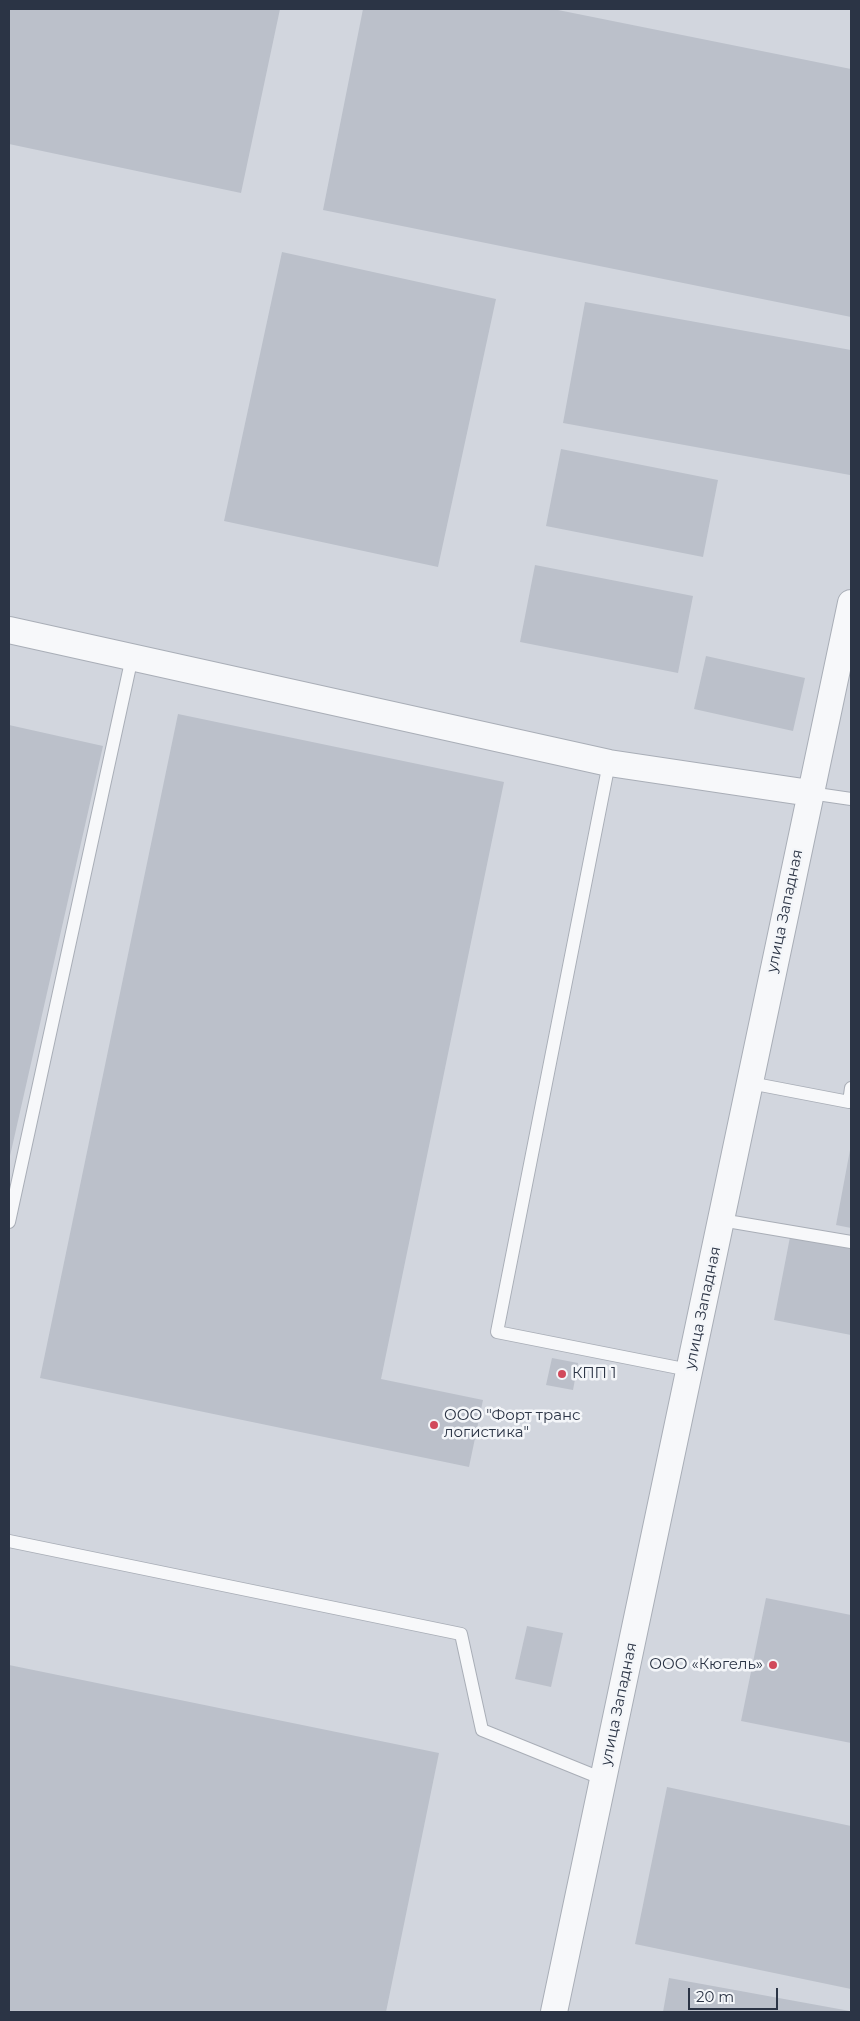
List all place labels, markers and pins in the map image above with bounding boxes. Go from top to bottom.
place label: КПП 1 [572,1365,616,1383]
marker: КПП 1 [556,1368,568,1380]
place label: ООО "Форт транс логистика" [444,1407,581,1442]
marker: ООО "Форт транс логистика" [428,1419,440,1431]
place label: ООО «Кюгель» [649,1656,763,1674]
marker: ООО «Кюгель» [767,1659,779,1671]

